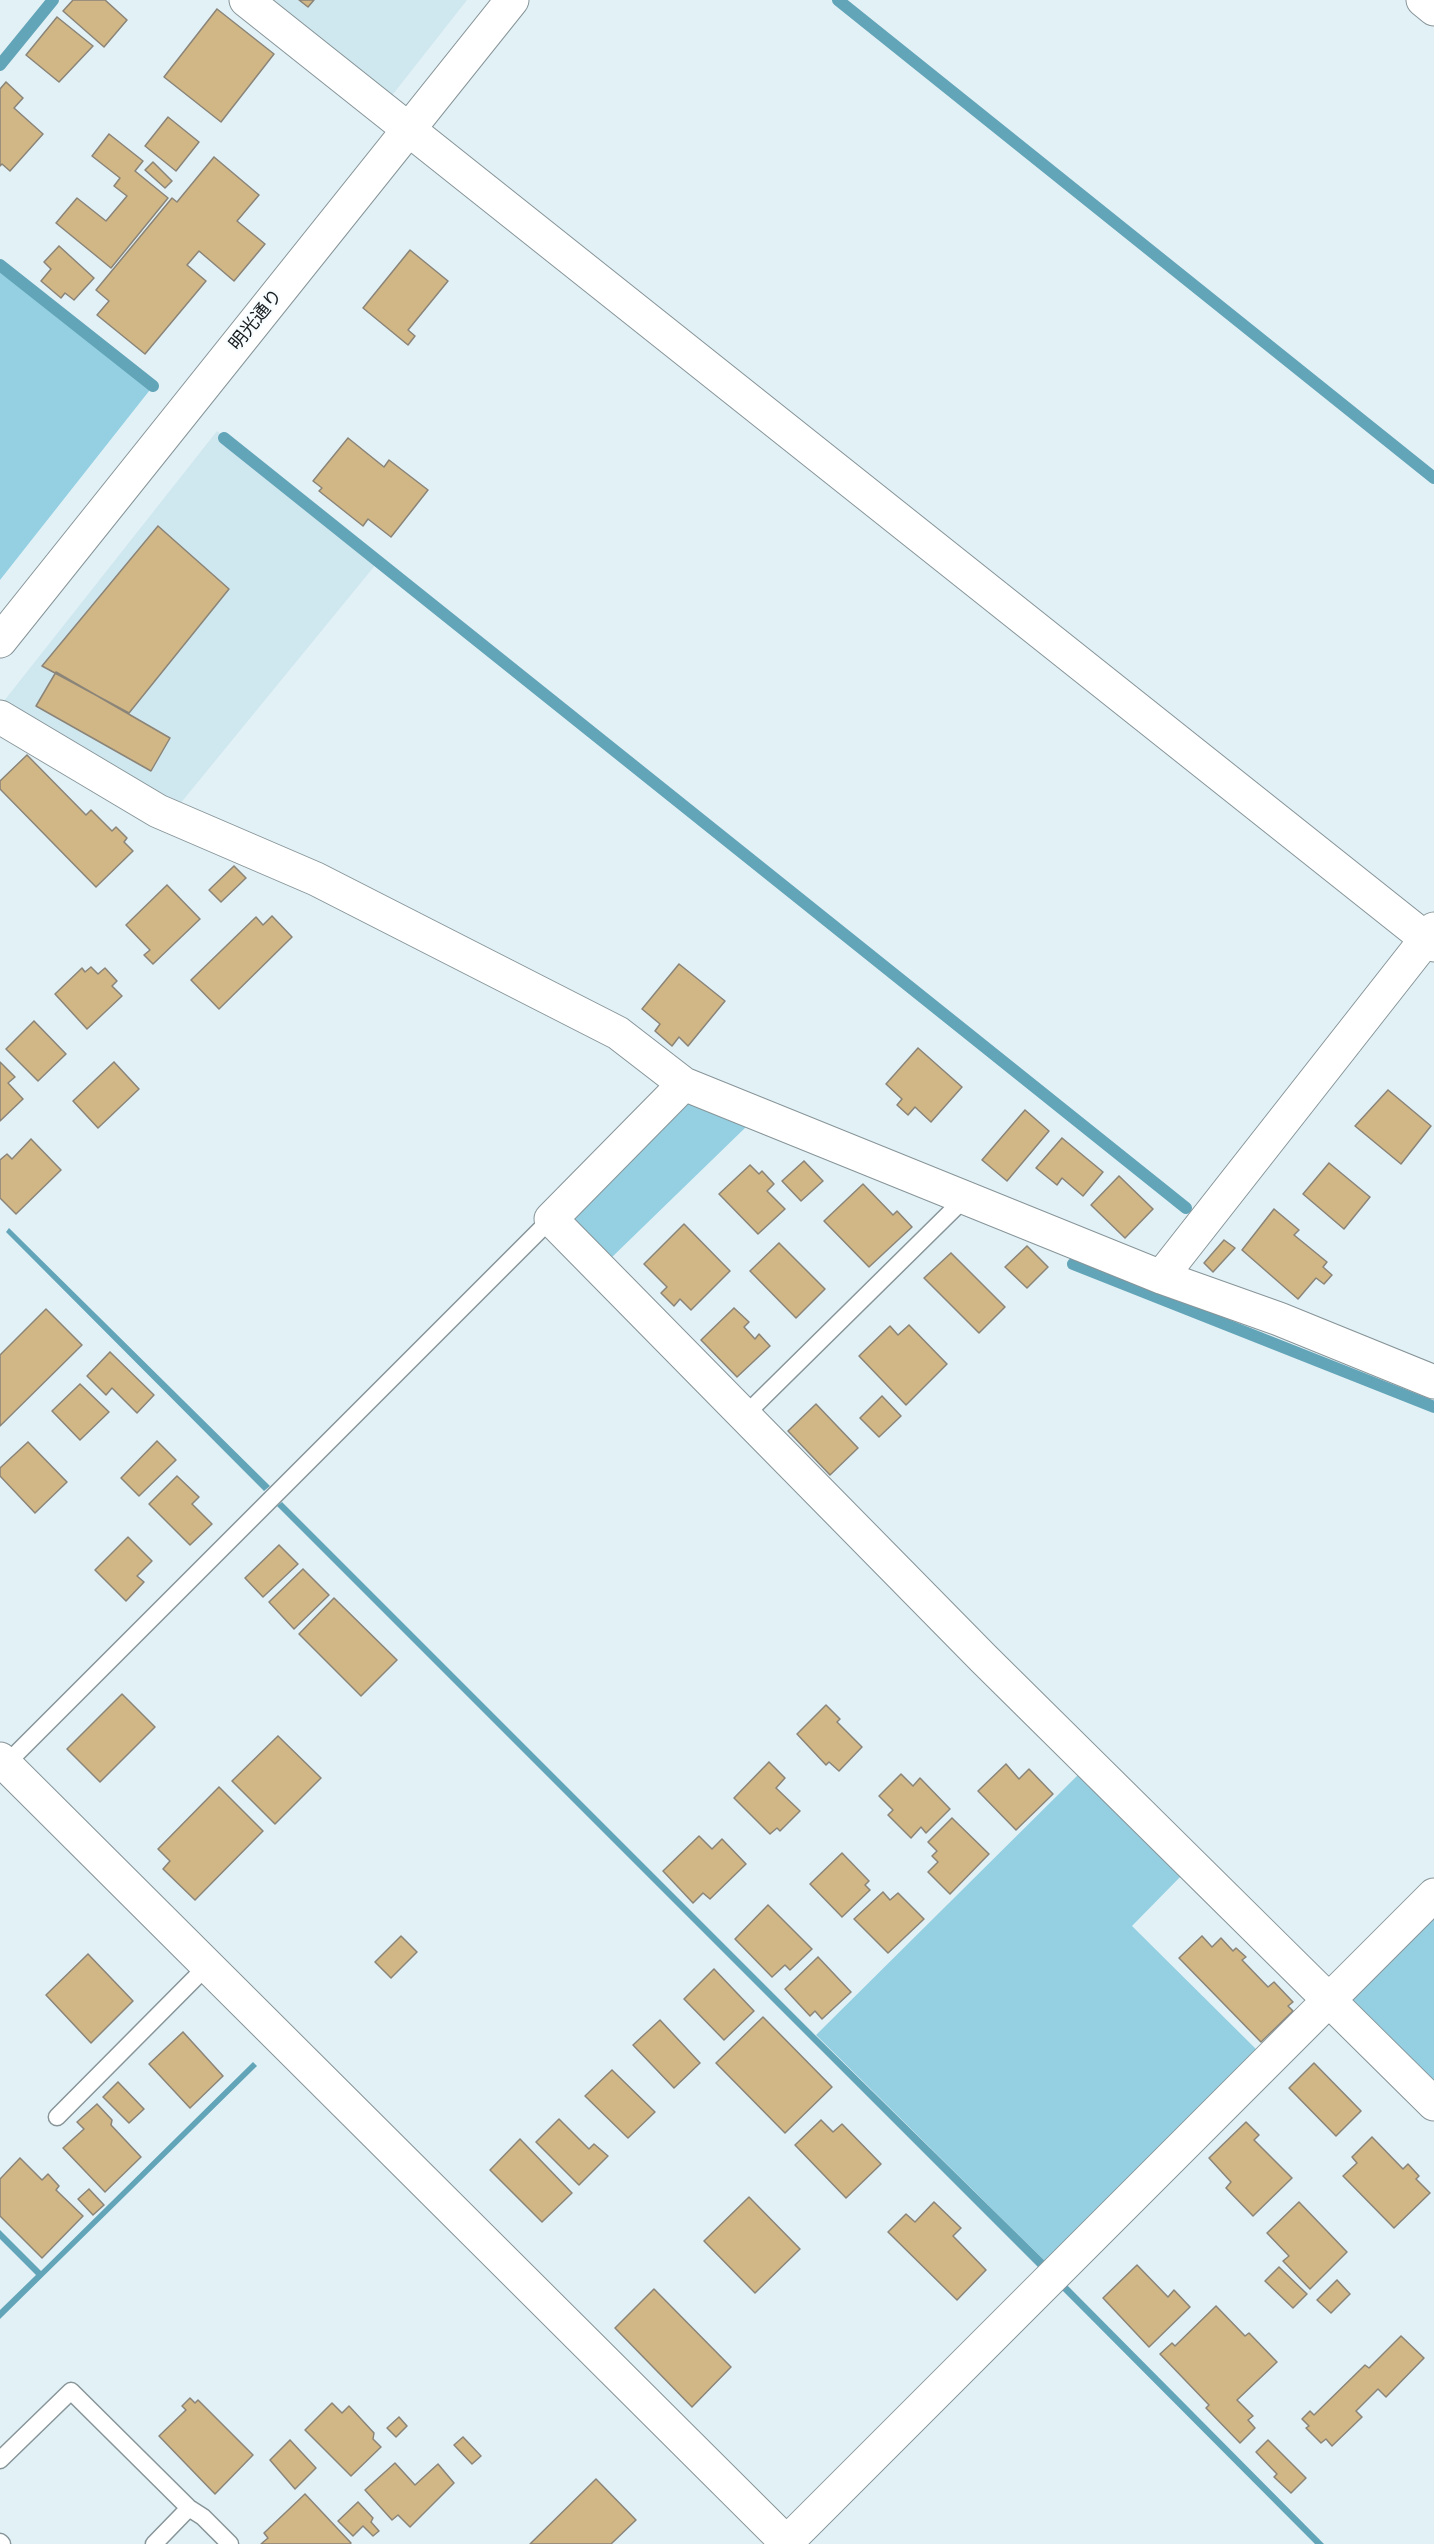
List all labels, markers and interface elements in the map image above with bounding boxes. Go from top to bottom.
street label: 明光通り [225,285,287,355]

